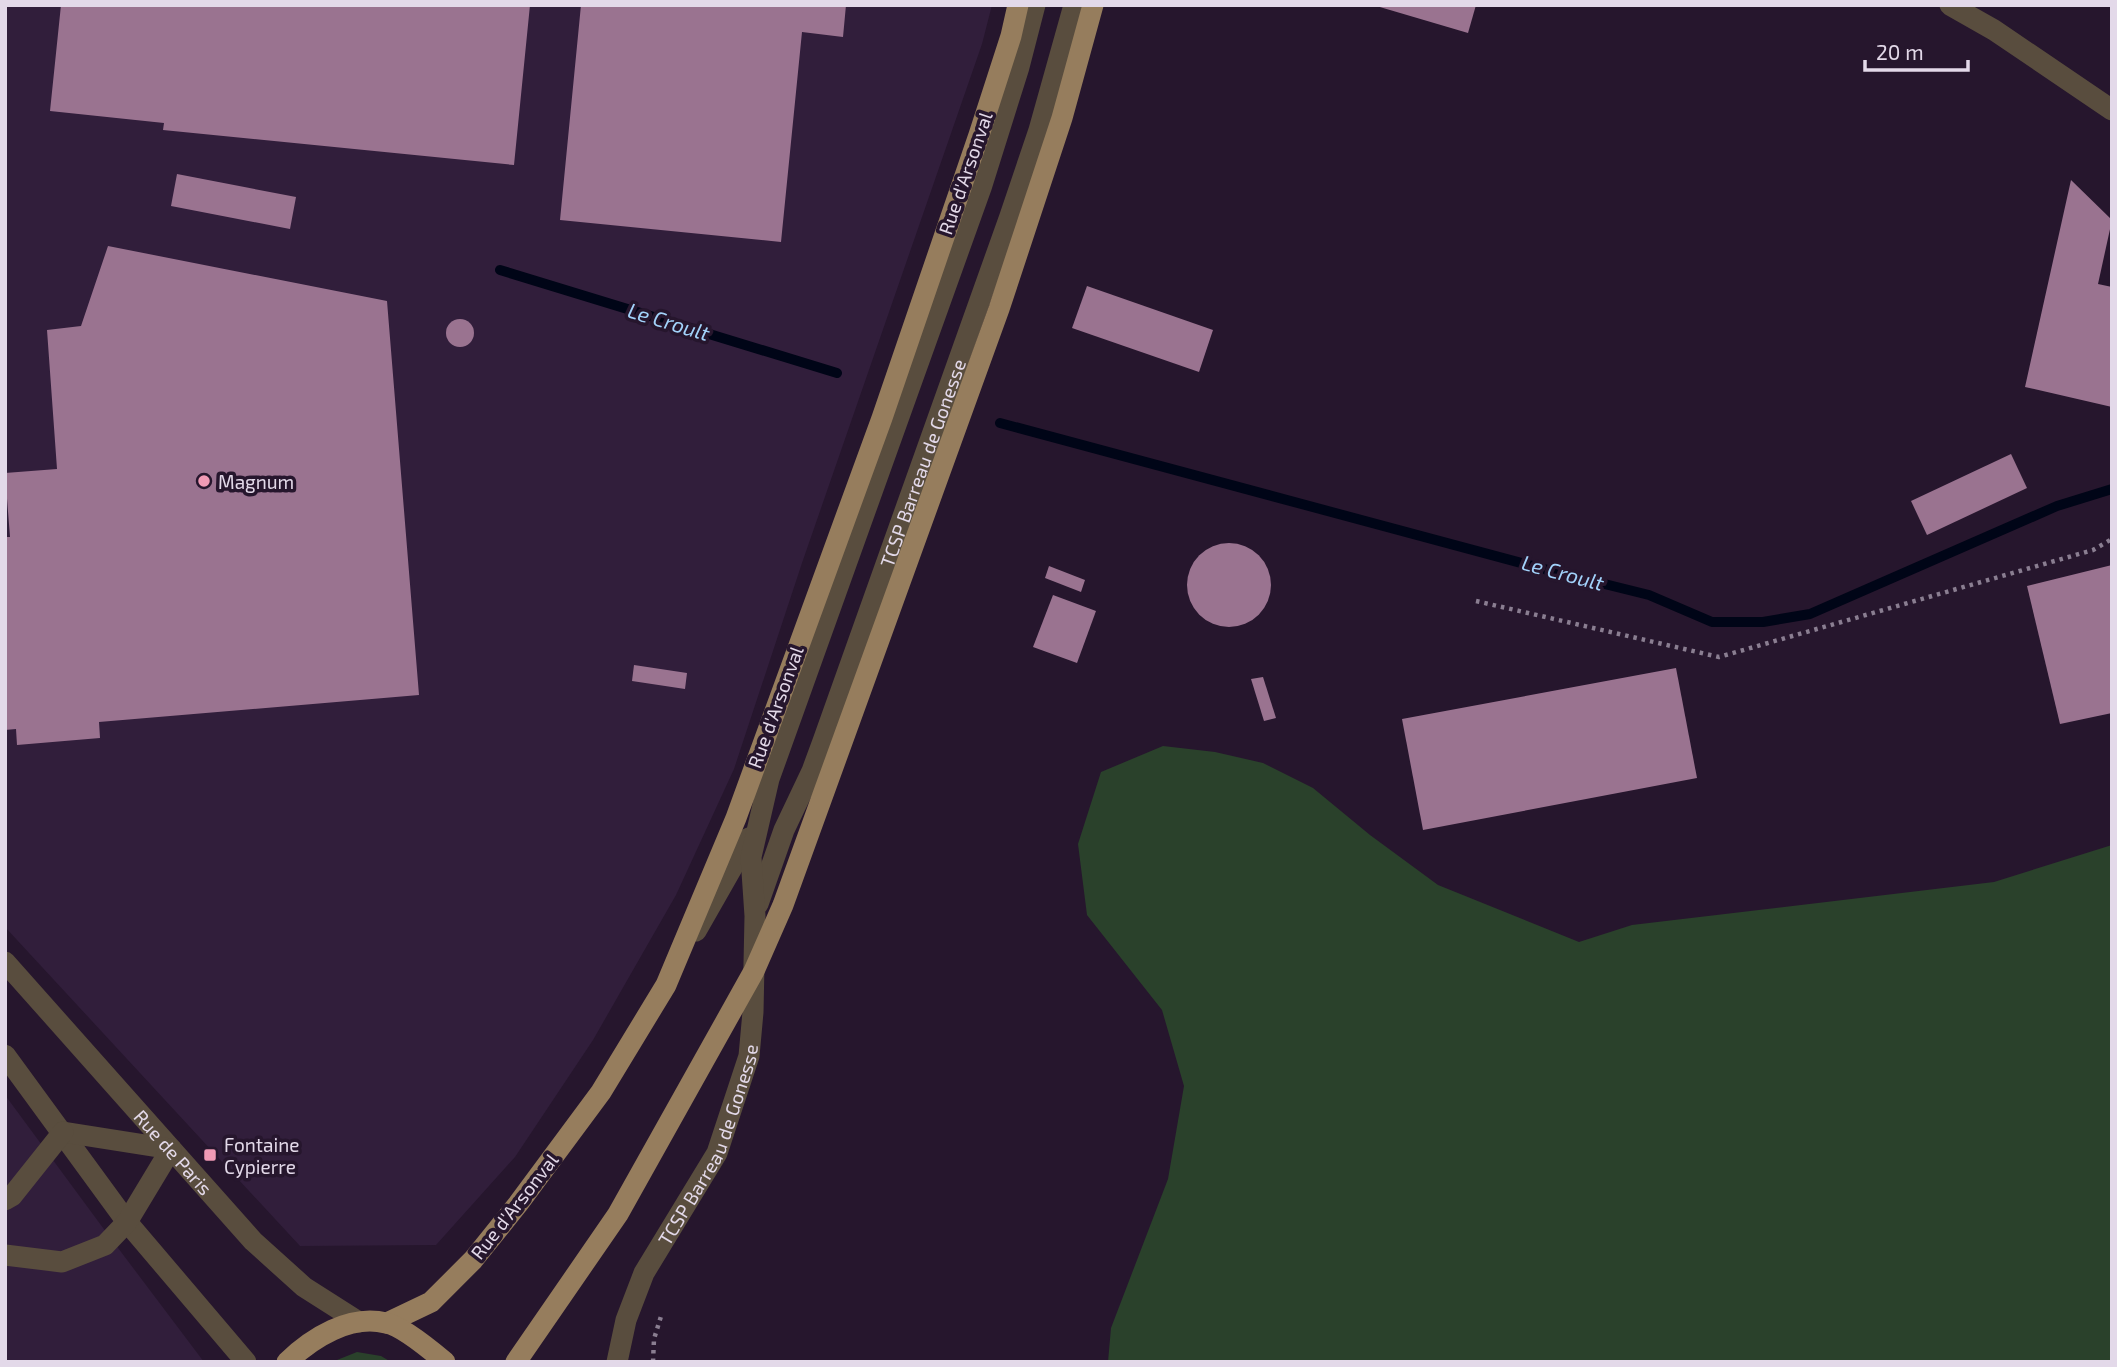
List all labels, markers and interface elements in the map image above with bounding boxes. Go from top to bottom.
scale bar [1865,28,1968,72]
text: 20 m [1876,39,1924,64]
street label: Rue d'Arsonval [933,108,997,237]
water label: Le Croult [625,297,713,345]
street label: TCSP Barreau de Gonesse [874,356,970,570]
place label: Magnum [218,470,294,493]
marker: Magnum [196,473,212,489]
water label: Le Croult [1519,549,1607,595]
street label: Rue d'Arsonval [742,643,808,771]
street label: TCSP Barreau de Gonesse [652,1043,762,1249]
street label: Rue de Paris [130,1105,218,1199]
place label: Fontaine Cypierre [224,1133,299,1178]
marker: Fontaine Cypierre [202,1147,218,1163]
street label: Rue d'Arsonval [465,1148,563,1264]

